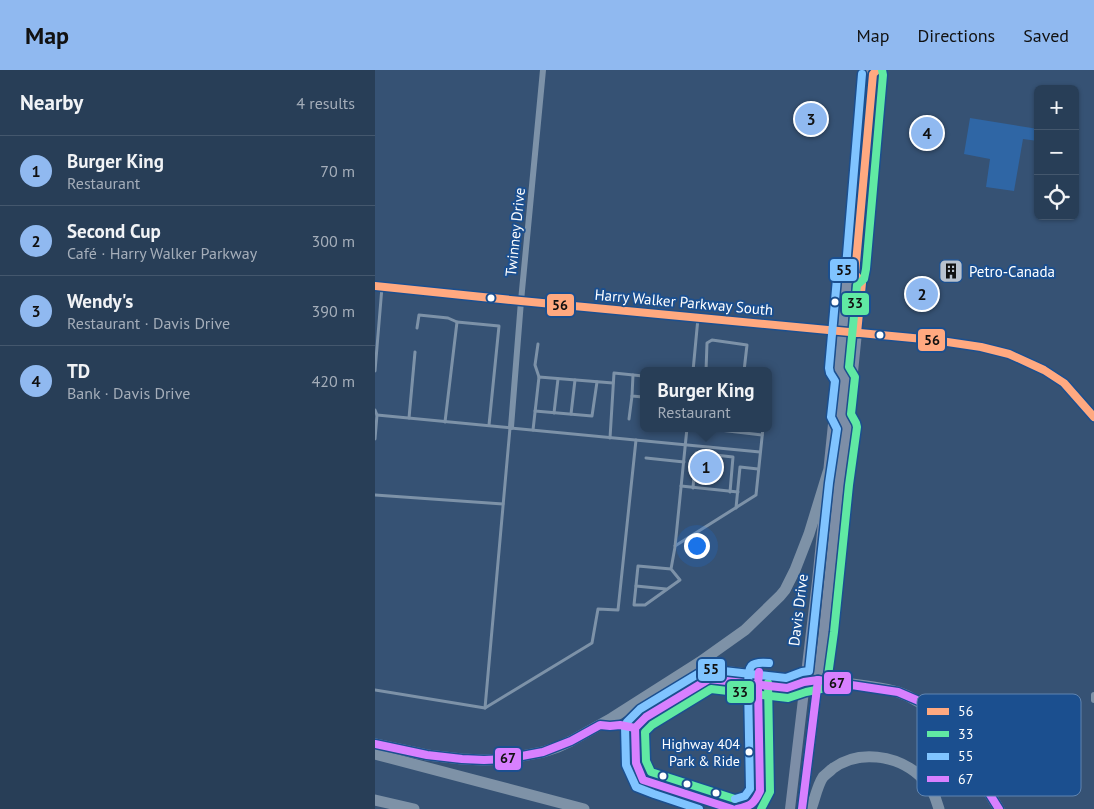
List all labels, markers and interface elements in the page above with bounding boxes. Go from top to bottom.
text: Map [25,20,69,51]
text: Map [857,24,889,47]
text: Directions [917,24,995,47]
text: Saved [1023,24,1069,47]
map controls [1034,85,1079,220]
button: + [1034,85,1079,130]
text: Nearby [20,89,83,116]
text: 4 results [296,93,355,113]
pin: 3 [795,100,827,138]
pin: 4 [911,114,943,152]
button: − [1034,130,1079,175]
text: Burger King [67,149,164,173]
text: 1 [31,161,41,181]
text: 70 m [320,161,355,181]
text: Restaurant [67,173,140,193]
button: locate [1034,175,1079,220]
street label: Twinney Drive [501,187,529,277]
text: Second Cup [67,219,161,243]
text: 2 [31,231,41,251]
text: 300 m [312,231,355,251]
text: Café · Harry Walker Parkway [67,243,257,263]
line badge: 55 [829,258,858,282]
building icon: Petro-Canada [938,258,964,284]
text: 55 [836,261,852,279]
place label: Petro-Canada [969,262,1055,281]
pin: 2 [906,275,938,313]
street label: Harry Walker Parkway South [594,285,774,319]
text: Wendy's [67,289,133,313]
line badge: 33 [841,292,870,316]
unlabelled marker [486,293,496,303]
line badge: 56 [546,293,575,317]
text: 33 [847,294,863,312]
text: 56 [552,296,568,314]
unlabelled marker [830,297,840,307]
text: 3 [31,301,41,321]
text: 390 m [312,301,355,321]
text: Restaurant · Davis Drive [67,313,230,333]
line badge: 56 [917,328,946,352]
unlabelled marker [875,330,885,340]
text: 56 [924,331,940,349]
text: TD [67,359,90,383]
popup [640,367,772,432]
text: 4 [31,371,41,391]
text: 420 m [312,371,355,391]
text: Burger King [658,378,754,402]
text: Bank · Davis Drive [67,383,190,403]
text: Restaurant [658,402,731,422]
pin: 1 [690,448,722,486]
your location [684,533,710,559]
street label: Davis Drive [784,573,812,647]
line badge: 55 [697,658,726,682]
text: 55 [703,660,719,678]
line badge: 67 [823,671,852,695]
text: 67 [829,674,845,692]
line badge: 33 [726,680,755,704]
text: 33 [732,683,748,701]
legend [917,694,1081,796]
text: 56 [958,702,973,720]
text: 33 [958,725,973,743]
place label: Highway 404 Park & Ride [662,735,740,770]
line badge: 67 [494,747,522,771]
marker: Highway 404 Park & Ride [744,747,754,757]
text: 55 [958,747,973,765]
text: 67 [500,749,516,767]
text: 67 [958,770,973,788]
unlabelled marker [658,771,668,781]
unlabelled marker [682,779,692,789]
unlabelled marker [711,788,721,798]

